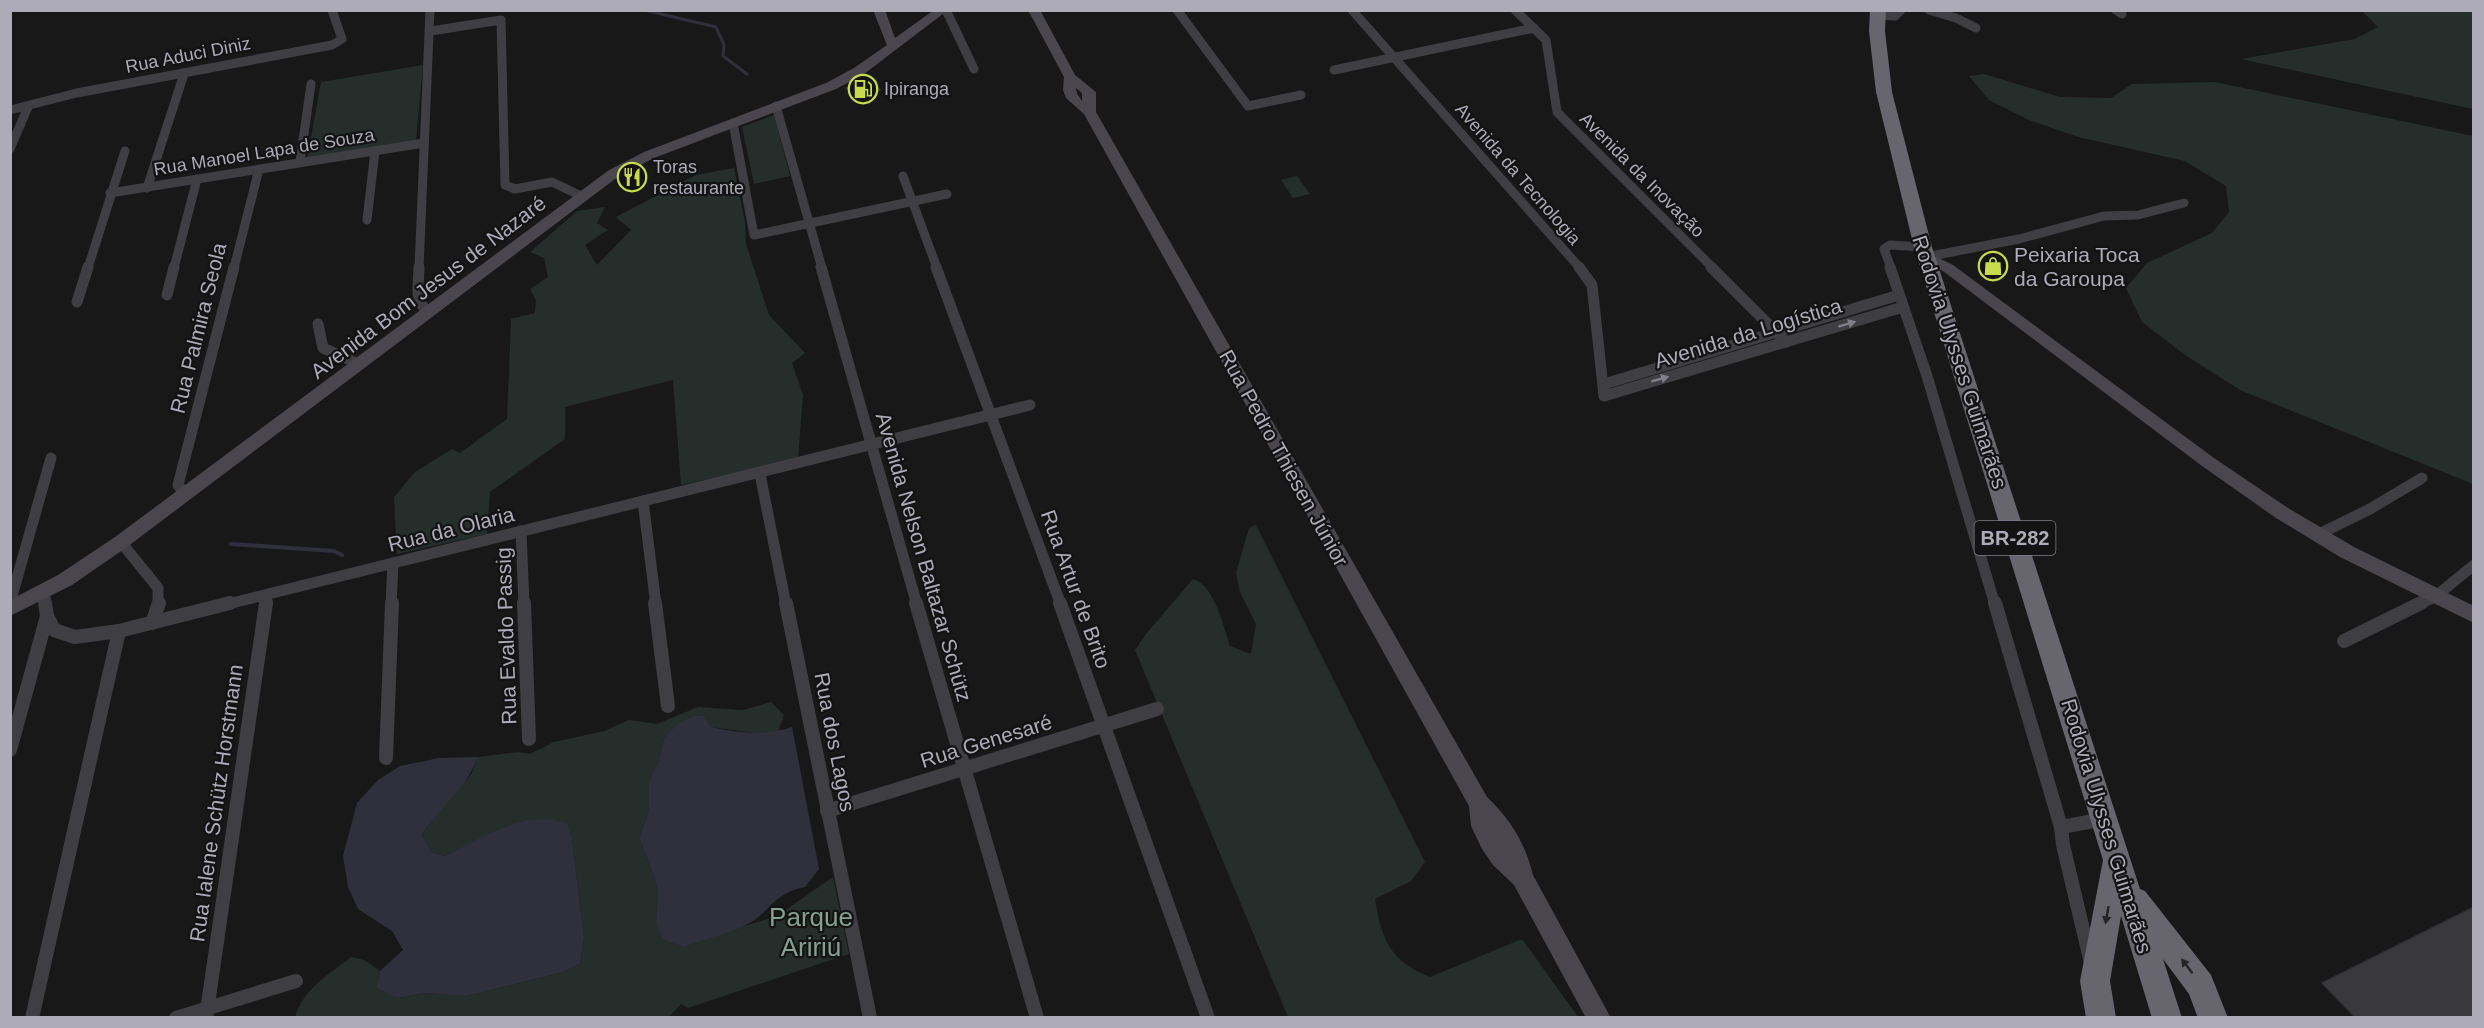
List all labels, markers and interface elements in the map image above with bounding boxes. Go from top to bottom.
street label: Rua Aduci Diniz [124,33,252,77]
fuel station icon: Ipiranga [847,73,879,105]
place label: Ipiranga [884,79,950,99]
street label: Avenida da Tecnologia [1451,99,1585,249]
street label: Avenida da Inovação [1576,109,1708,241]
street label: Rua Manoel Lapa de Souza [152,125,377,179]
place label: Toras restaurante [653,157,744,198]
restaurant icon: Toras restaurante [616,161,648,193]
street label: Avenida Bom Jesus de Nazaré [306,191,550,383]
street label: Rodovia Ulysses Guimarães [1908,232,2012,492]
street label: Rua Palmira Seola [166,240,230,416]
place label: Peixaria Toca da Garoupa [2014,243,2140,290]
shop icon: Peixaria Toca da Garoupa [1977,250,2009,282]
street label: Avenida da Logística [1652,293,1845,372]
one-way arrow [1838,319,1856,328]
street label: Rua Pedro Thiesen Júnior [1215,346,1353,570]
one-way arrow [1651,374,1669,383]
street label: Avenida Nelson Baltazar Schütz [872,410,976,704]
street label: Rua da Olaria [385,502,517,556]
street label: Rua Artur de Brito [1037,507,1115,671]
road number: BR-282 [1974,521,2056,555]
street label: Rua Evaldo Passig [491,547,521,725]
street label: Rua Ialene Schütz Horstmann [185,663,247,943]
street label: Rua dos Lagos [810,670,860,814]
street label: Rodovia Ulysses Guimarães [2057,696,2157,956]
street label: Rua Genesaré [917,710,1055,772]
park label: Parque Aririú [769,902,853,962]
one-way arrow [2102,906,2111,925]
one-way arrow [2181,958,2193,973]

